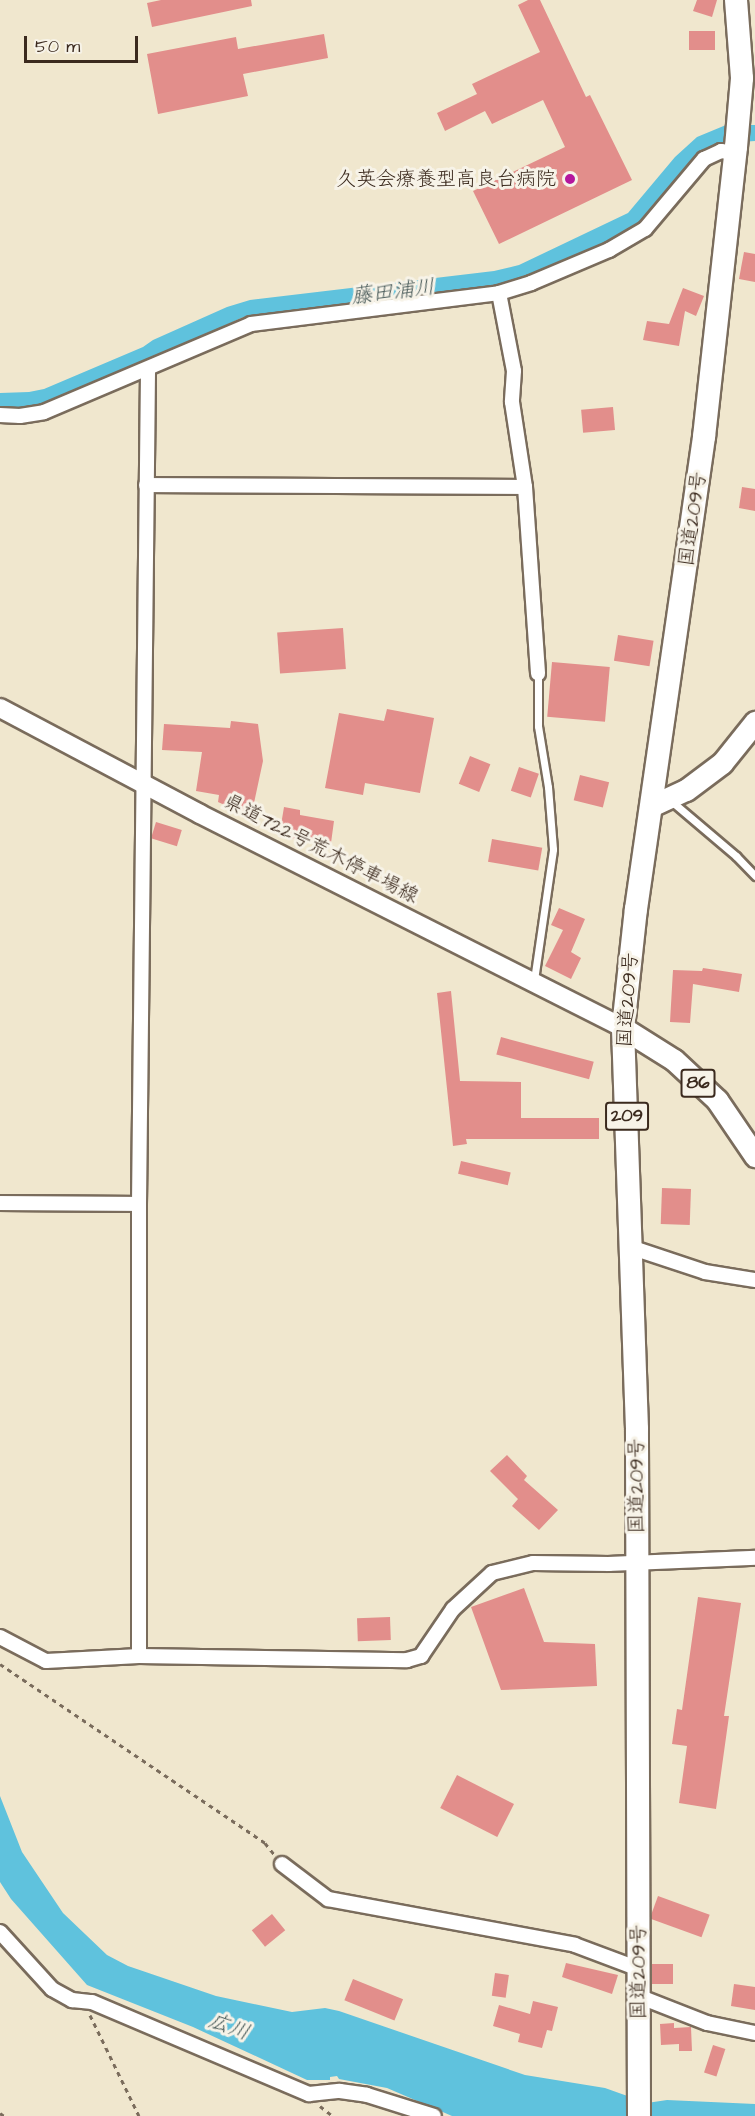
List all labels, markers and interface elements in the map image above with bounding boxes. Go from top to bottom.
scale bar [27,24,141,62]
text: 50 m [35,34,80,59]
place label: 久英会療養型高良台病院 [336,167,556,191]
marker: 久英会療養型高良台病院 [561,170,579,188]
water label: 藤田浦川 [350,274,436,310]
street label: 国道209号 [674,470,712,568]
street label: 県道722号荒木停車場線 [220,789,422,909]
street label: 国道209号 [613,952,643,1048]
road number: 86 [680,1068,716,1098]
road number: 209 [604,1101,650,1131]
street label: 国道209号 [625,1438,649,1534]
street label: 国道209号 [627,1924,651,2020]
water label: 広川 [205,2008,253,2046]

